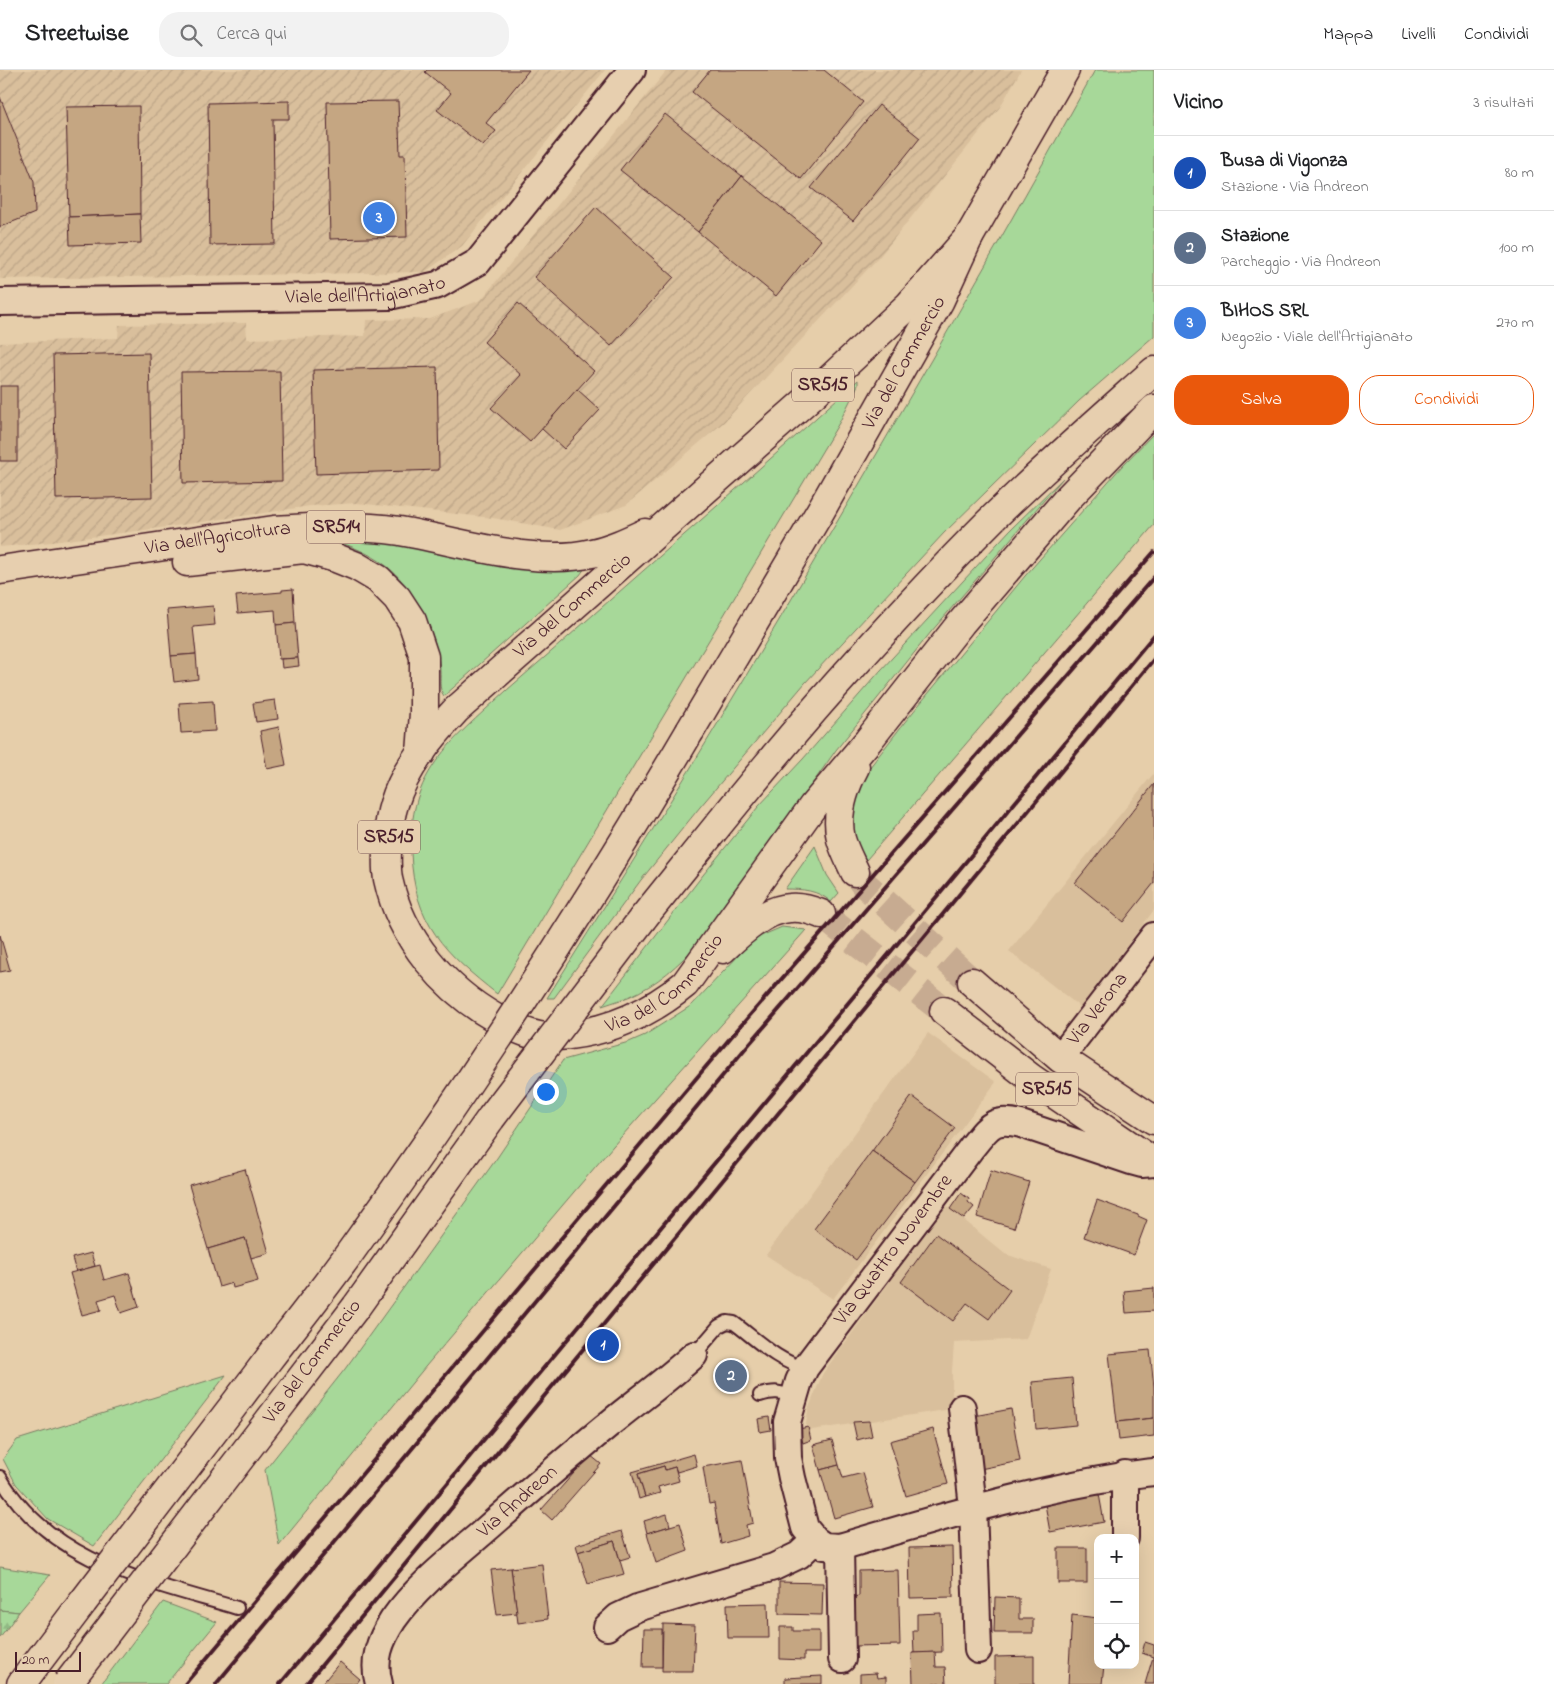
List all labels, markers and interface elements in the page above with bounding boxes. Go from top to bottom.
search box [159,12,509,57]
text: Streetwise [25,17,129,52]
icon: search [177,21,205,49]
text: Cerca qui [217,21,287,48]
text: Mappa [1323,22,1373,48]
text: Livelli [1401,22,1436,48]
text: Condividi [1464,22,1529,48]
text: Vicino [1174,88,1223,118]
text: 3 risultati [1473,91,1534,115]
text: Busa di Vigonza [1221,148,1347,175]
text: 1 [1187,161,1193,185]
text: 80 m [1505,161,1534,185]
text: Stazione · Via Andreon [1221,175,1369,199]
pin: 3 [363,199,395,237]
text: Stazione [1221,223,1289,250]
text: 2 [1186,236,1194,260]
text: 100 m [1499,236,1534,260]
text: Parcheggio · Via Andreon [1221,250,1381,274]
street label: Viale dell'Artigianato [284,269,452,312]
street label: Via del Commercio [855,291,954,436]
text: BIHOS SRL [1221,298,1308,325]
text: 3 [1187,311,1193,335]
text: 270 m [1496,311,1534,335]
text: Negozio · Viale dell'Artigianato [1221,325,1413,349]
road number: SR515 [792,368,854,402]
button: Salva [1174,375,1349,425]
button: Condividi [1359,375,1534,425]
road number: SR514 [307,511,365,544]
street label: Via dell'Agricoltura [142,514,292,563]
street label: Via del Commercio [507,546,639,666]
road number: SR515 [358,820,420,854]
street label: Via del Commercio [601,928,731,1041]
street label: Via Verona [1060,966,1135,1052]
road number: SR515 [1016,1072,1078,1106]
your location [533,1079,559,1105]
street label: Via Quattro Novembre [827,1168,960,1332]
street label: Via del Commercio [256,1294,369,1431]
pin: 1 [587,1326,619,1364]
pin: 2 [715,1357,747,1395]
street label: Via Andreon [470,1458,564,1546]
map controls [1094,1534,1139,1669]
button: + [1094,1534,1139,1579]
button: − [1094,1579,1139,1624]
button: locate [1094,1624,1139,1669]
scale bar [15,1649,81,1672]
text: 20 m [22,1650,49,1671]

